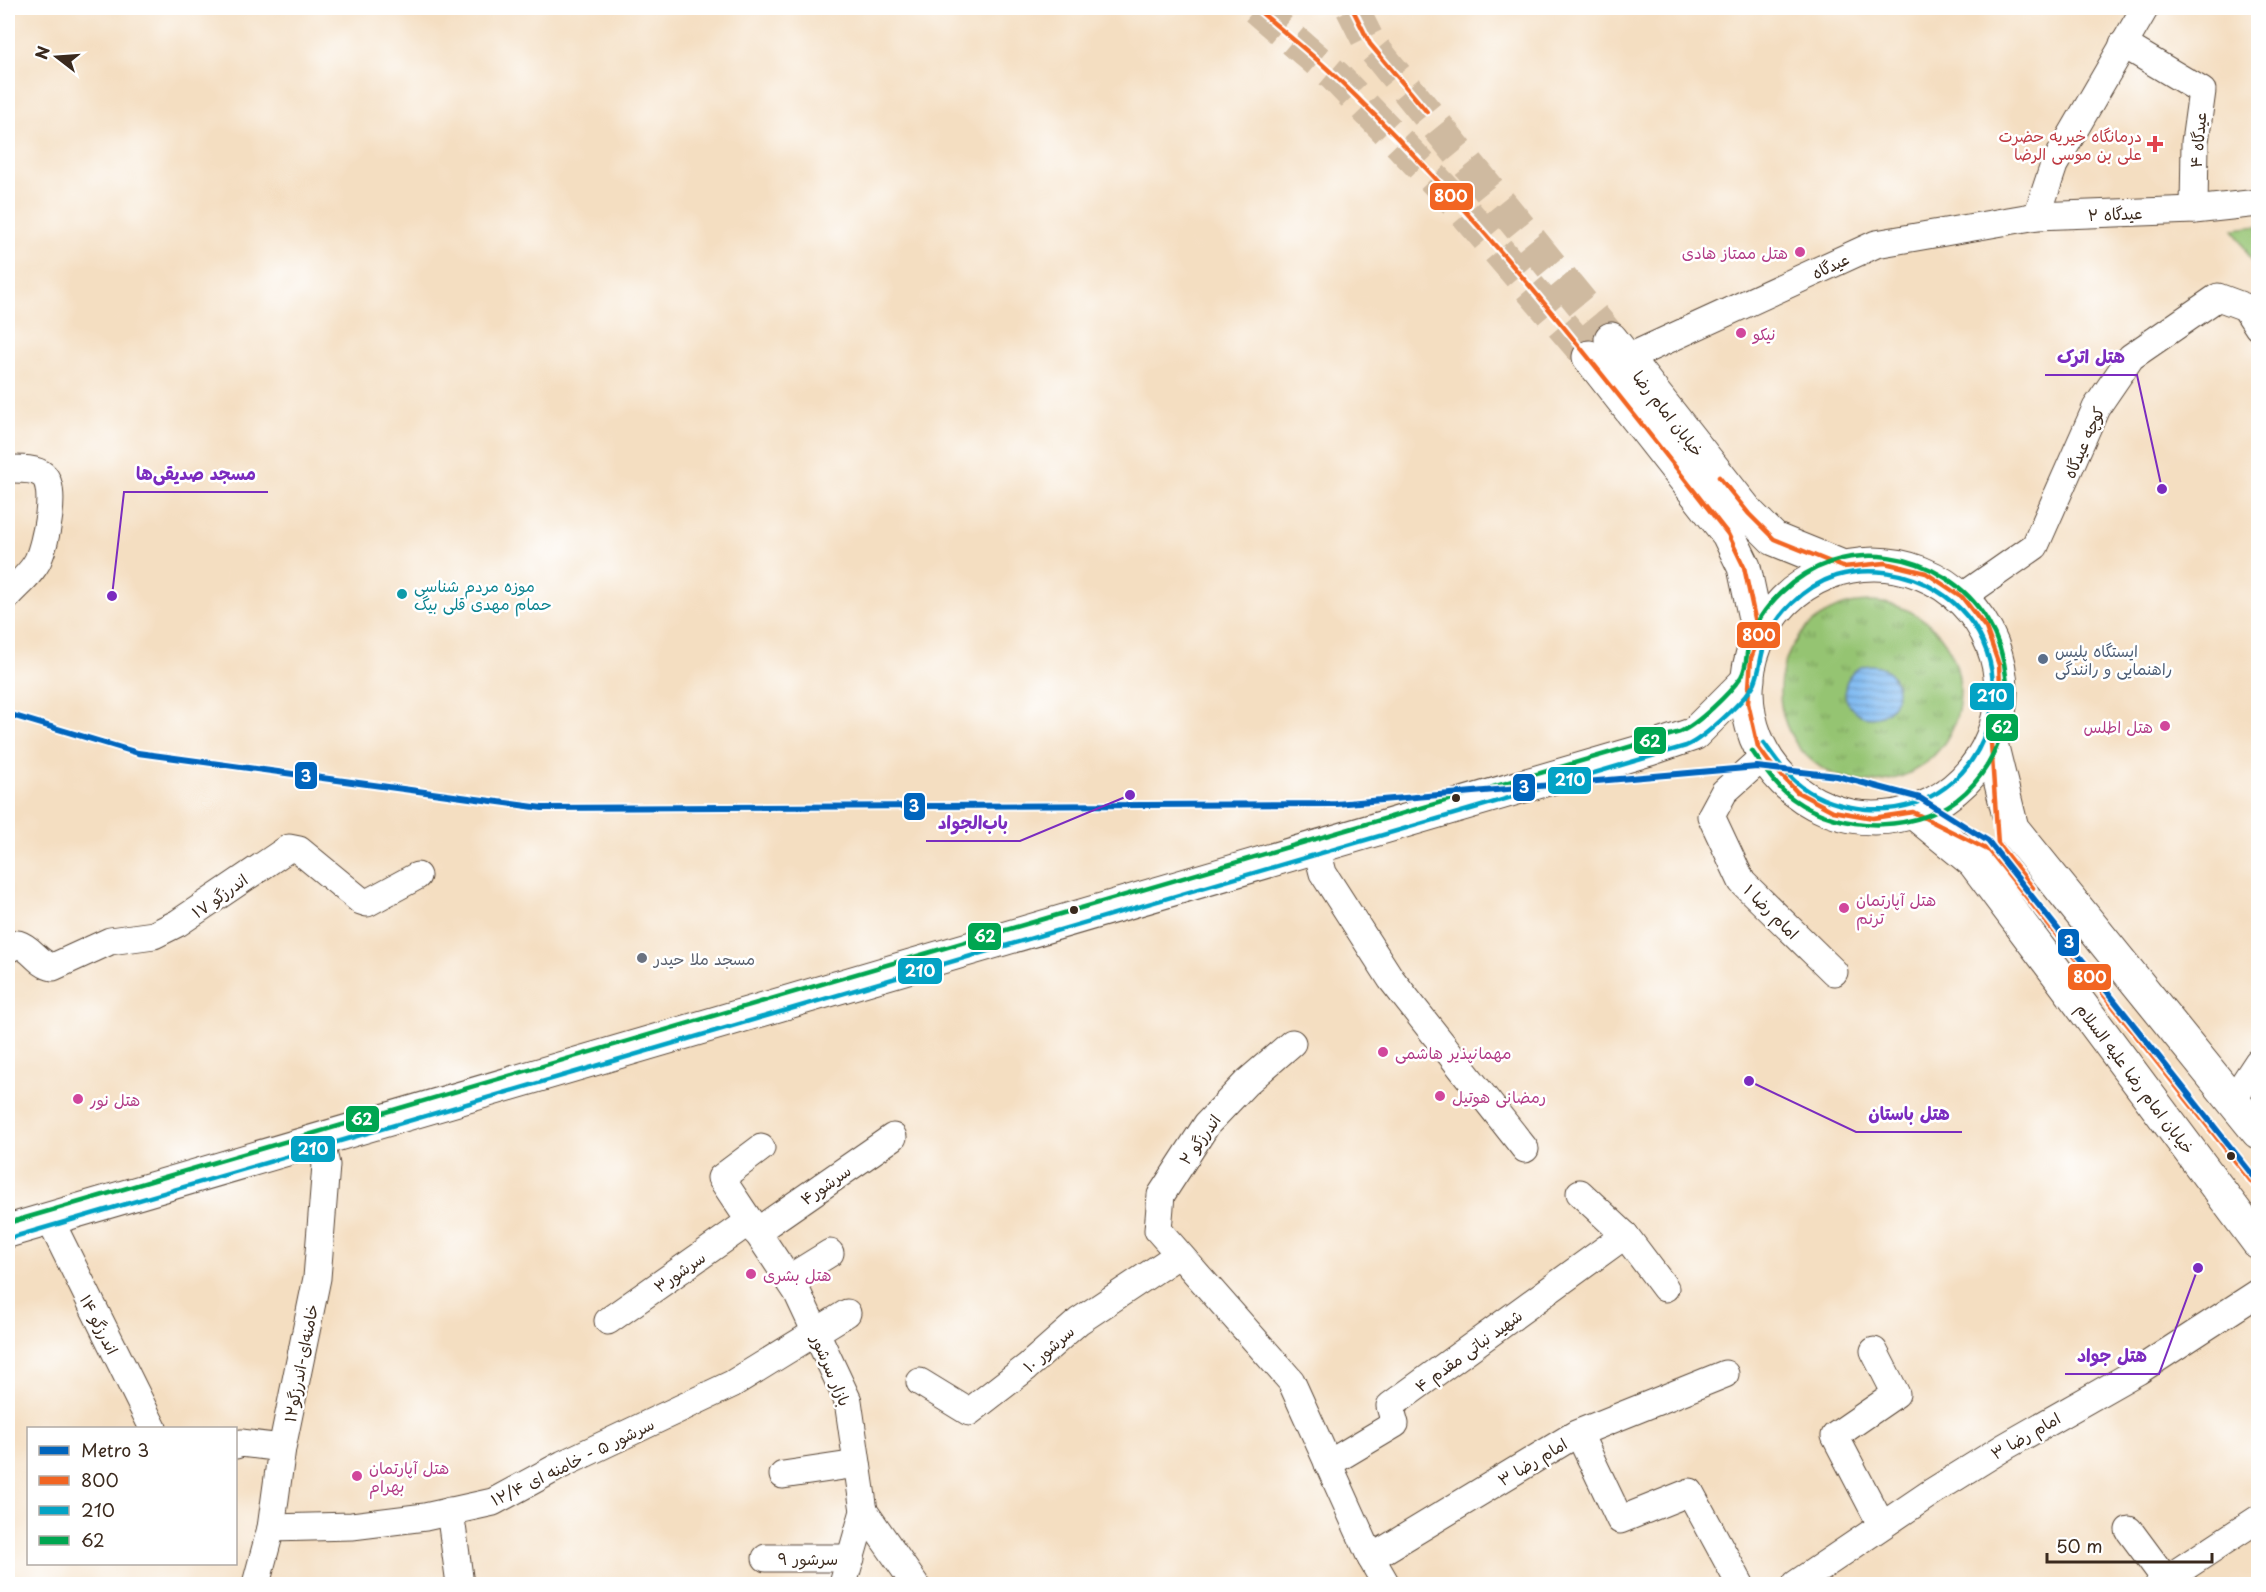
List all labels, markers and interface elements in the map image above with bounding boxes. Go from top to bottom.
north arrow [27,27,87,87]
text: N [28,43,55,62]
street label: عیدگاه ۴ [2183,111,2211,169]
place label: درمانگاه خیریه حضرت علی بن موسی الرضا [1998,123,2142,165]
marker: درمانگاه خیریه حضرت علی بن موسی الرضا [2146,135,2164,153]
line badge: 800 [1429,182,1474,211]
text: 800 [1434,183,1468,207]
street label: عیدگاه ۲ [2087,200,2143,226]
place label: هتل ممتاز هادی [1682,240,1788,264]
marker: هتل ممتاز هادی [1793,245,1807,259]
street label: عیدگاه [1807,246,1853,284]
place label: نیکو [1751,321,1776,345]
marker: نیکو [1734,326,1748,340]
callout: هتل اترک [2045,339,2137,375]
text: هتل اترک [2057,342,2125,369]
street label: خیابان امام رضا [1626,365,1710,462]
street label: کوچه عیدگاه [2056,402,2110,482]
callout: مسجد صدیقی‌ها [124,456,268,492]
text: مسجد صدیقی‌ها [136,459,256,486]
place label: موزه مردم شناسی حمام مهدی قلی بیگ [414,573,552,617]
marker: موزه مردم شناسی حمام مهدی قلی بیگ [395,587,409,601]
line badge: 800 [1736,621,1781,649]
text: 800 [1742,622,1776,646]
place label: ایستگاه پلیس راهنمایی و رانندگی [2055,638,2172,680]
marker: ایستگاه پلیس راهنمایی و رانندگی [2036,652,2050,666]
line badge: 210 [1969,682,2015,711]
text: 210 [1977,683,2007,707]
line badge: 62 [1985,713,2019,742]
text: 62 [1991,714,2013,738]
place label: هتل اطلس [2084,714,2153,738]
marker: هتل اطلس [2158,719,2172,733]
line badge: 62 [1633,726,1667,755]
text: 62 [1639,728,1661,752]
line badge: 3 [294,761,318,790]
text: 3 [301,763,311,787]
line badge: 210 [1547,766,1592,795]
text: 210 [1555,767,1585,791]
line badge: 3 [1512,773,1536,802]
text: 3 [1519,774,1529,798]
line badge: 3 [903,792,926,821]
unlabelled marker [1450,792,1462,804]
text: 3 [909,793,919,817]
callout: باب‌الجواد [926,805,1020,841]
text: باب‌الجواد [938,808,1008,835]
street label: اندرزگو ۱۷ [186,867,252,923]
street label: امام رضا ۱ [1737,878,1805,946]
place label: هتل آپارتمان ترنم [1856,887,1936,931]
marker: هتل آپارتمان ترنم [1837,901,1851,915]
unlabelled marker [1068,904,1080,916]
line badge: 62 [967,922,1002,951]
text: 62 [974,923,996,947]
line badge: 3 [2057,928,2080,957]
text: 3 [2064,929,2074,953]
place label: مسجد ملا حیدر [652,946,755,970]
marker: مسجد ملا حیدر [635,951,649,965]
line badge: 210 [897,957,943,985]
text: 210 [905,958,935,982]
line badge: 800 [2067,963,2112,991]
text: 800 [2073,964,2107,988]
street label: خیابان امام رضا علیه السلام [2070,997,2201,1160]
place label: مهمانپذیر هاشمی [1395,1040,1511,1064]
marker: مهمانپذیر هاشمی [1376,1045,1390,1059]
place label: رمضانی هوتیل [1452,1084,1546,1108]
place label: هتل نور [89,1087,140,1111]
marker: رمضانی هوتیل [1433,1089,1447,1103]
marker: هتل نور [71,1092,85,1106]
callout: هتل باستان [1856,1096,1962,1132]
text: هتل باستان [1868,1099,1950,1126]
line badge: 62 [345,1105,380,1133]
text: 62 [351,1106,373,1130]
street label: اندرزگو ۲ [1172,1109,1226,1169]
line badge: 210 [290,1135,336,1163]
text: 210 [298,1136,328,1160]
unlabelled marker [2225,1150,2237,1162]
street label: سرشور۴ [795,1158,855,1210]
street label: سرشور۳ [648,1244,710,1298]
place label: هتل بشری [763,1262,831,1286]
marker: هتل بشری [744,1267,758,1281]
street label: اندرزگو ۱۴ [75,1290,125,1358]
street label: خامنه‌ای-اندرزگو۱۲ [277,1302,323,1424]
street label: شهید نباتی مقدم ۴ [1409,1303,1528,1399]
street label: سرشور ۱۰ [1017,1319,1079,1377]
street label: بازار سرشور [805,1329,858,1409]
callout: هتل جواد [2065,1338,2159,1374]
text: هتل جواد [2077,1341,2147,1368]
street label: امام رضا ۳ [1986,1405,2065,1466]
street label: سرشور ۵ - خامنه ای ۱۲/۴ [486,1411,658,1511]
legend [27,1427,237,1565]
street label: امام رضا ۳ [1493,1431,1572,1493]
text: Metro 3 [81,1436,149,1463]
place label: هتل آپارتمان بهرام [369,1455,449,1499]
text: 800 [81,1466,119,1493]
marker: هتل آپارتمان بهرام [350,1469,364,1483]
text: 210 [81,1496,115,1523]
text: 62 [81,1526,105,1553]
scale bar [2047,1526,2212,1564]
text: 50 m [2056,1532,2103,1559]
street label: سرشور ۹ [778,1546,838,1570]

